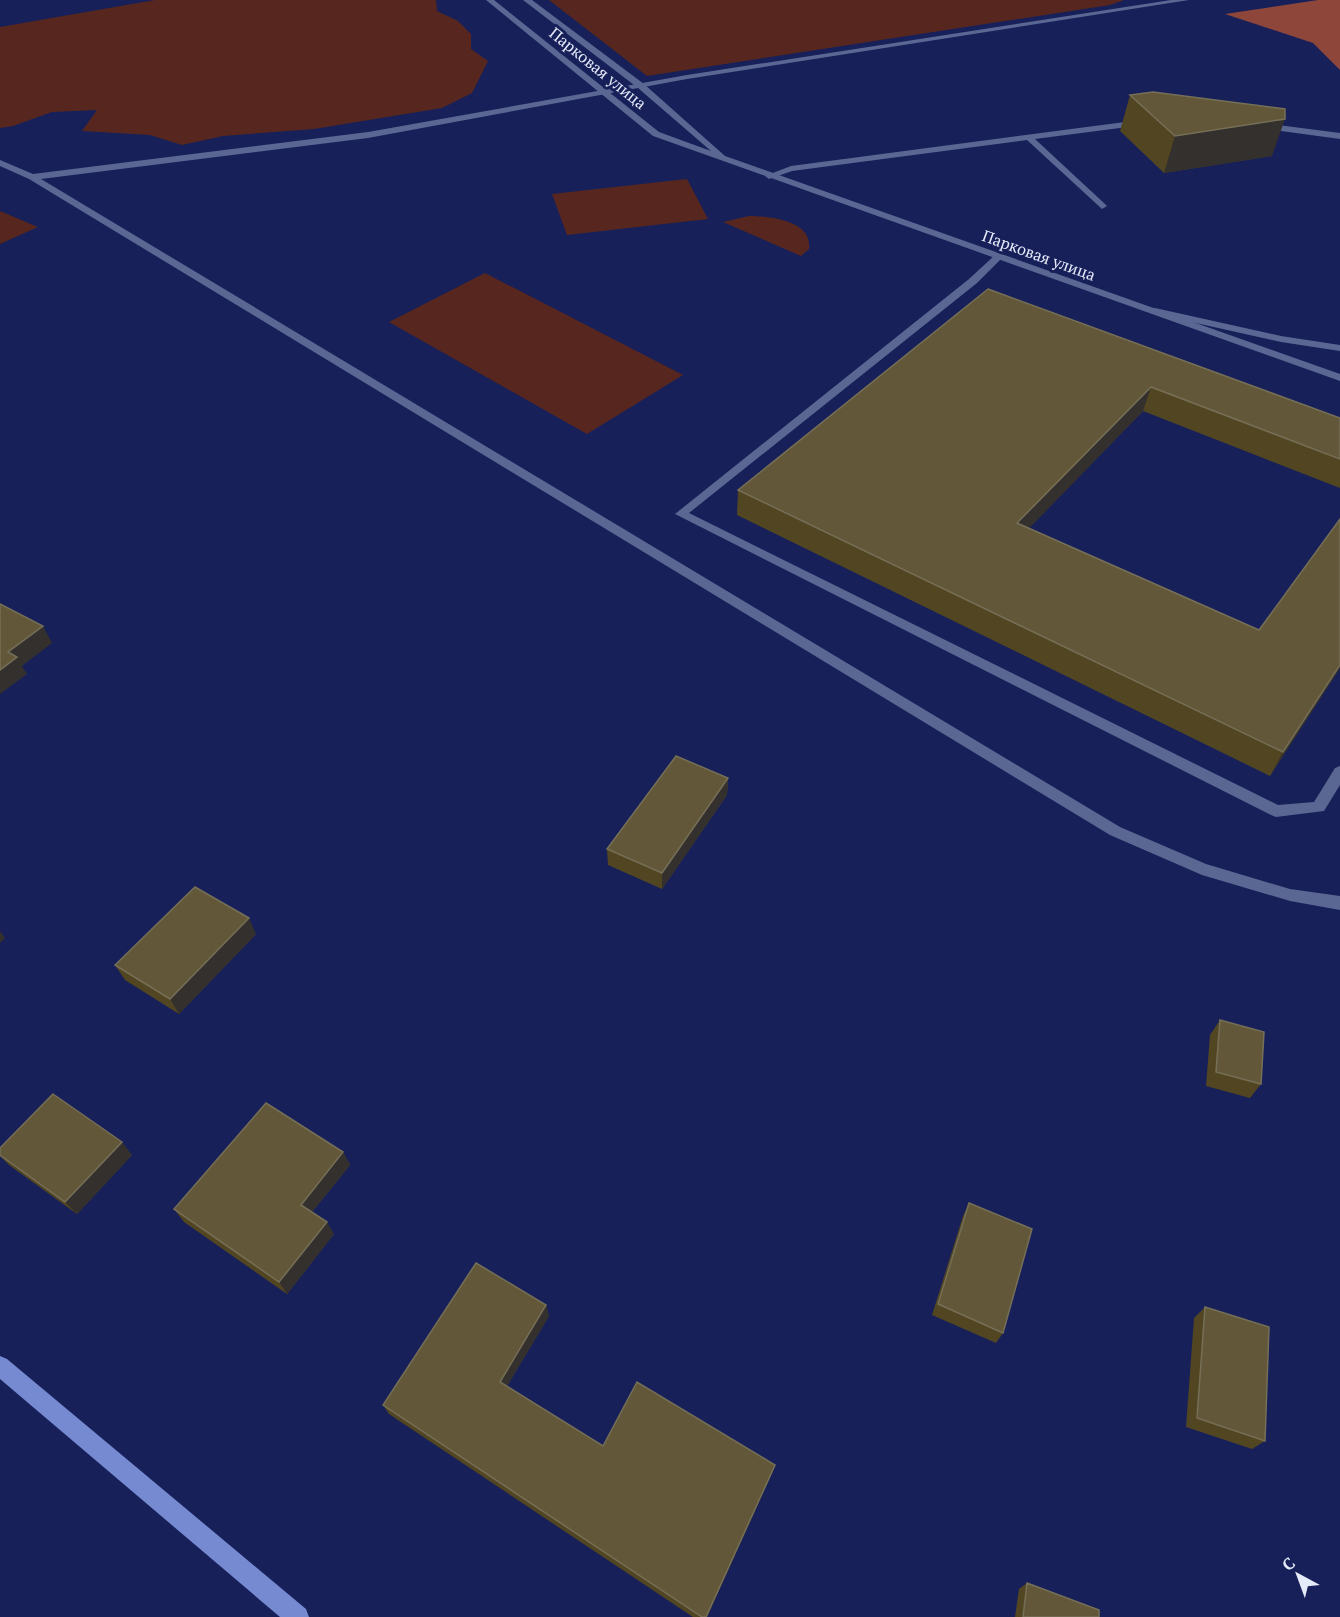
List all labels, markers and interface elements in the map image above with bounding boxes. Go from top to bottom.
street label: Парковая улица [545,22,651,114]
street label: Парковая улица [979,224,1099,286]
north arrow [1268,1545,1328,1605]
text: С [1277,1552,1299,1575]

